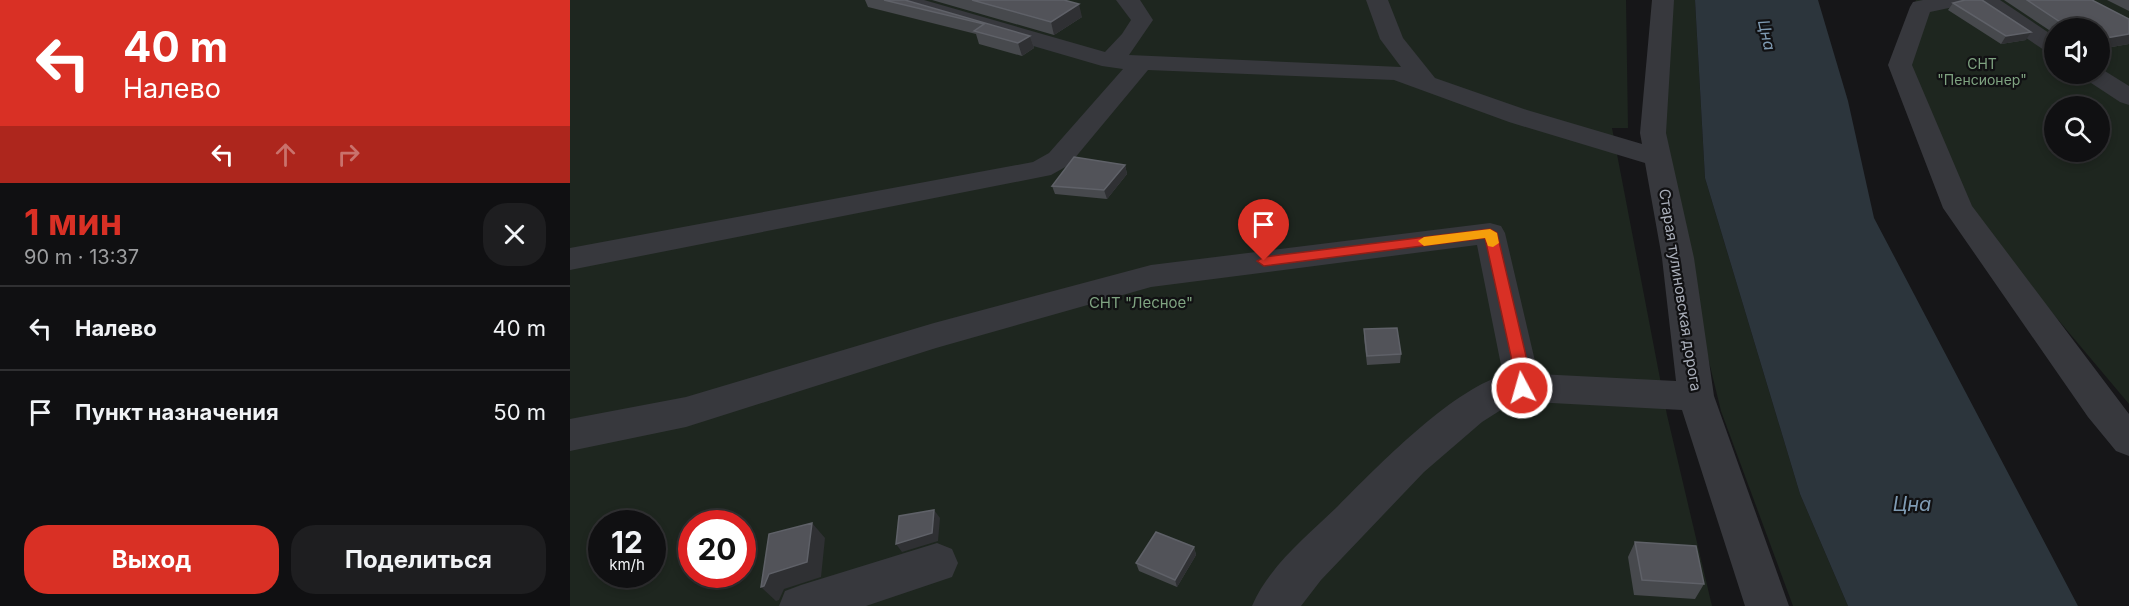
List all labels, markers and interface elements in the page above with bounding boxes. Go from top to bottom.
water label: Цна [1754,18,1780,52]
map controls [2044,18,2110,162]
button: sound [2044,18,2110,84]
text: 40 m [123,21,228,72]
icon: left [24,24,102,102]
park label: СНТ "Пенсионер" [1937,55,2027,88]
text: Налево [123,72,221,105]
button: search [2044,96,2110,162]
icon: left [206,138,239,171]
icon: ahead [269,138,302,171]
icon: right [332,138,365,171]
street label: Старая тулиновская дорога [1655,187,1706,392]
pin [1238,199,1289,261]
text: 1 мин [24,200,122,244]
button: close [483,203,546,266]
icon: arrive [1247,208,1280,241]
text: 90 m · 13:37 [24,245,139,269]
park label: СНТ "Лесное" [1089,293,1193,312]
icon: left [24,312,57,345]
text: Налево [75,315,157,341]
text: 40 m [492,315,546,341]
position arrow [1490,356,1554,420]
icon: arrive [24,396,57,429]
text: Пункт назначения [75,399,279,425]
text: 50 m [493,399,546,425]
water label: Цна [1893,492,1931,516]
speed limit sign: 20 [678,510,756,588]
text: 12 [611,524,643,560]
button: Выход [24,525,279,594]
button: Поделиться [291,525,546,594]
text: km/h [609,555,645,574]

